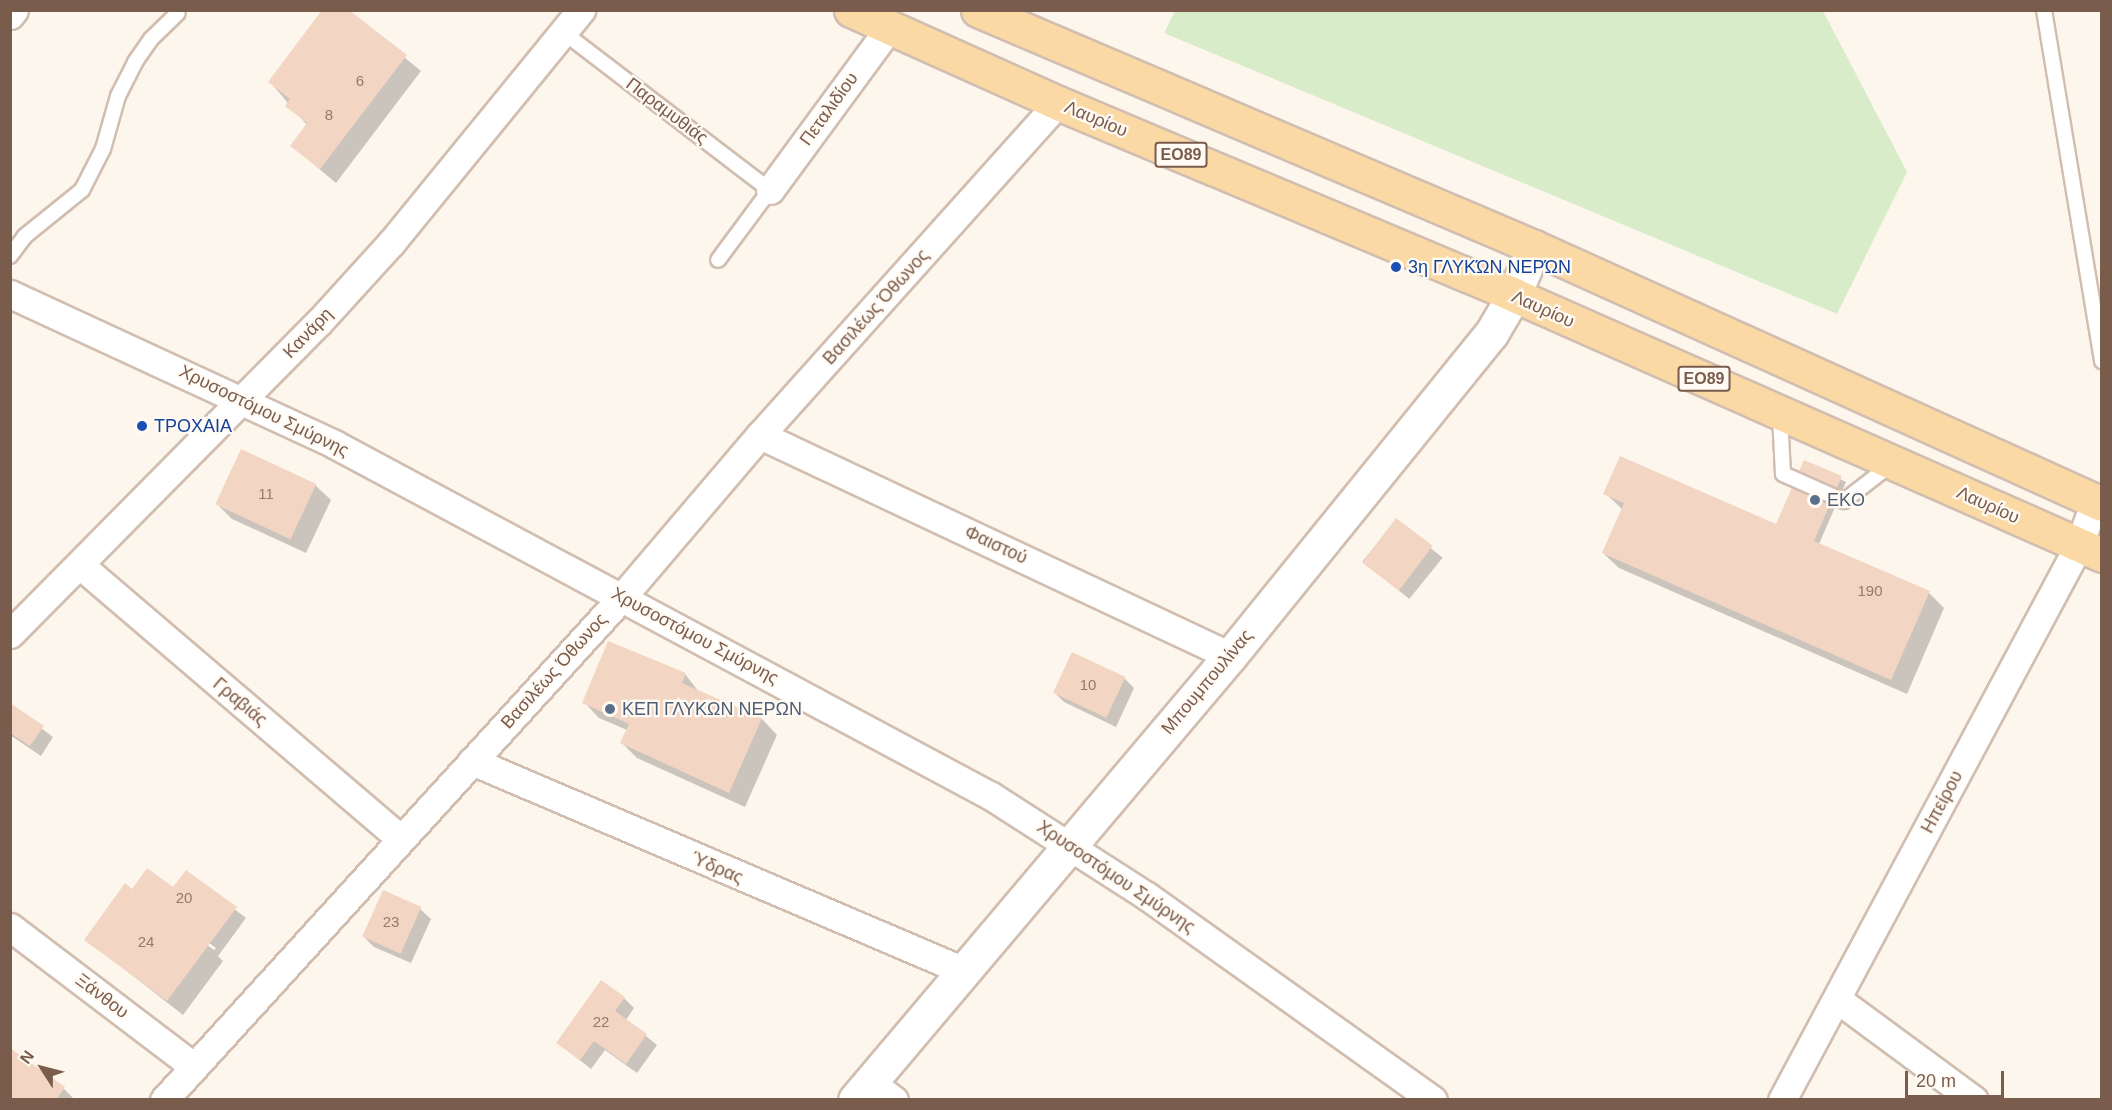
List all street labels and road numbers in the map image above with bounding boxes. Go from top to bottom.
street label: Πεταλιδίου [795,68,863,150]
street label: Παραμυθιάς [622,73,712,149]
street label: Λαυρίου [1061,96,1131,142]
road number: ΕΟ89 [1154,142,1208,168]
street label: Βασιλέως Όθωνος [818,245,934,369]
street label: Λαυρίου [1508,286,1578,332]
street label: Κανάρη [279,303,337,363]
street label: Χρυσοστόμου Σμύρνης [176,361,352,461]
road number: ΕΟ89 [1677,366,1731,392]
street label: Λαυρίου [1953,482,2023,528]
street label: Φαιστού [961,521,1031,569]
street label: Χρυσοστόμου Σμύρνης [608,583,782,689]
street label: Βασιλέως Όθωνος [496,609,612,733]
street label: Μπουμπουλίνας [1157,625,1257,739]
street label: Γραβιάς [209,673,271,731]
street label: Ηπείρου [1917,767,1967,837]
street label: Χρυσοστόμου Σμύρνης [1033,816,1199,938]
street label: Ύδρας [688,847,746,889]
street label: Ξάνθου [71,969,133,1023]

